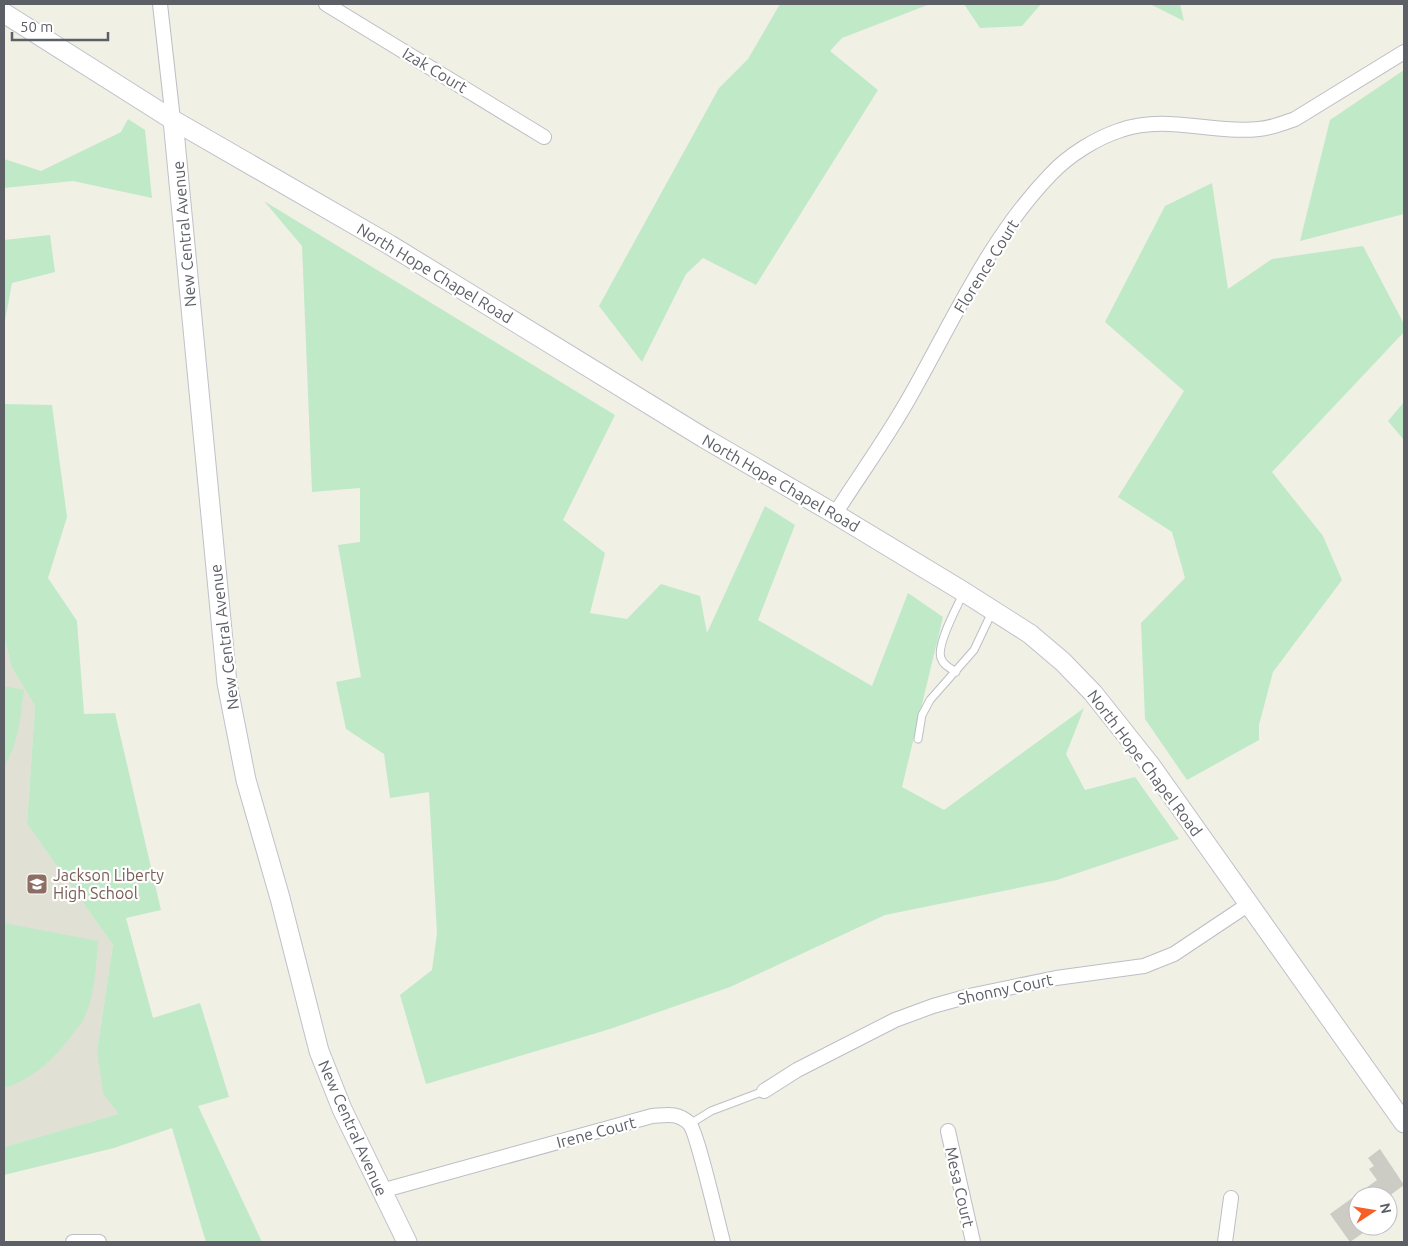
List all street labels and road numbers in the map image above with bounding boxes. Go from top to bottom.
street label: Izak Court [399,44,471,97]
street label: New Central Avenue [169,160,199,308]
street label: Florence Court [950,215,1022,316]
street label: North Hope Chapel Road [354,219,516,327]
street label: North Hope Chapel Road [699,431,863,535]
street label: New Central Avenue [206,563,242,711]
street label: North Hope Chapel Road [1084,686,1206,840]
street label: Shonny Court [956,970,1055,1008]
street label: New Central Avenue [315,1057,391,1199]
street label: Irene Court [554,1113,638,1151]
street label: Mesa Court [942,1145,978,1230]

